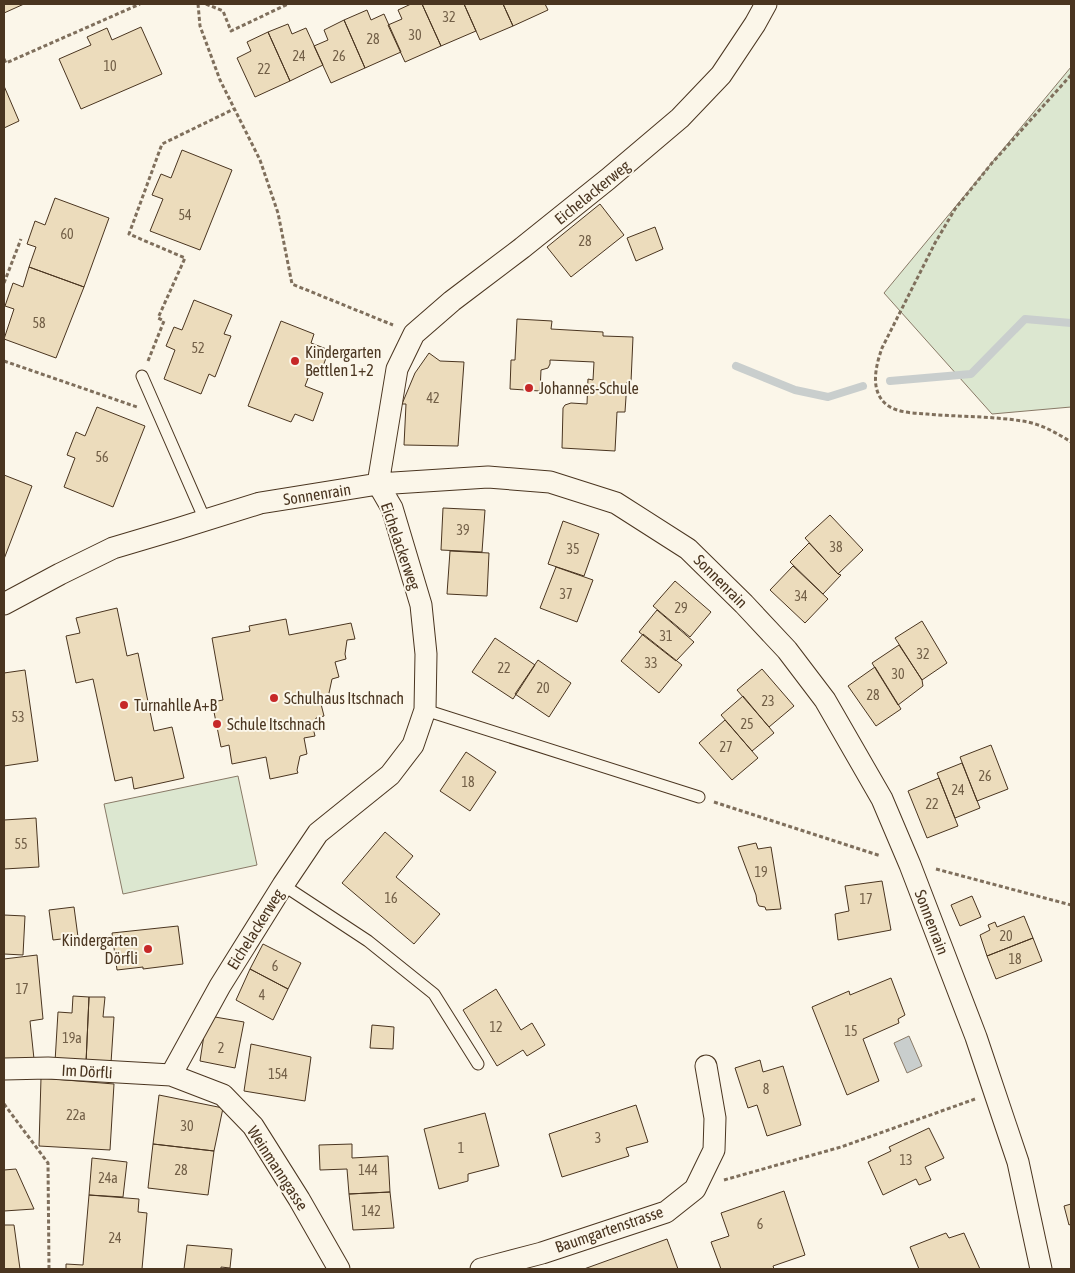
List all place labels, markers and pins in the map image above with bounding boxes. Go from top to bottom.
place label: Kindergarten Bettlen 1+2 [305,343,381,379]
marker: Kindergarten Bettlen 1+2 [289,355,301,367]
place label: Johannes-Schule [539,379,639,397]
marker: Johannes-Schule [523,382,535,394]
place label: Schulhaus Itschnach [284,689,404,707]
marker: Schulhaus Itschnach [268,692,280,704]
place label: Turnahlle A+B [134,696,218,714]
marker: Turnahlle A+B [118,699,130,711]
place label: Schule Itschnach [227,715,326,733]
marker: Schule Itschnach [211,718,223,730]
place label: Kindergarten Dörfli [62,931,138,967]
marker: Kindergarten Dörfli [142,943,154,955]

